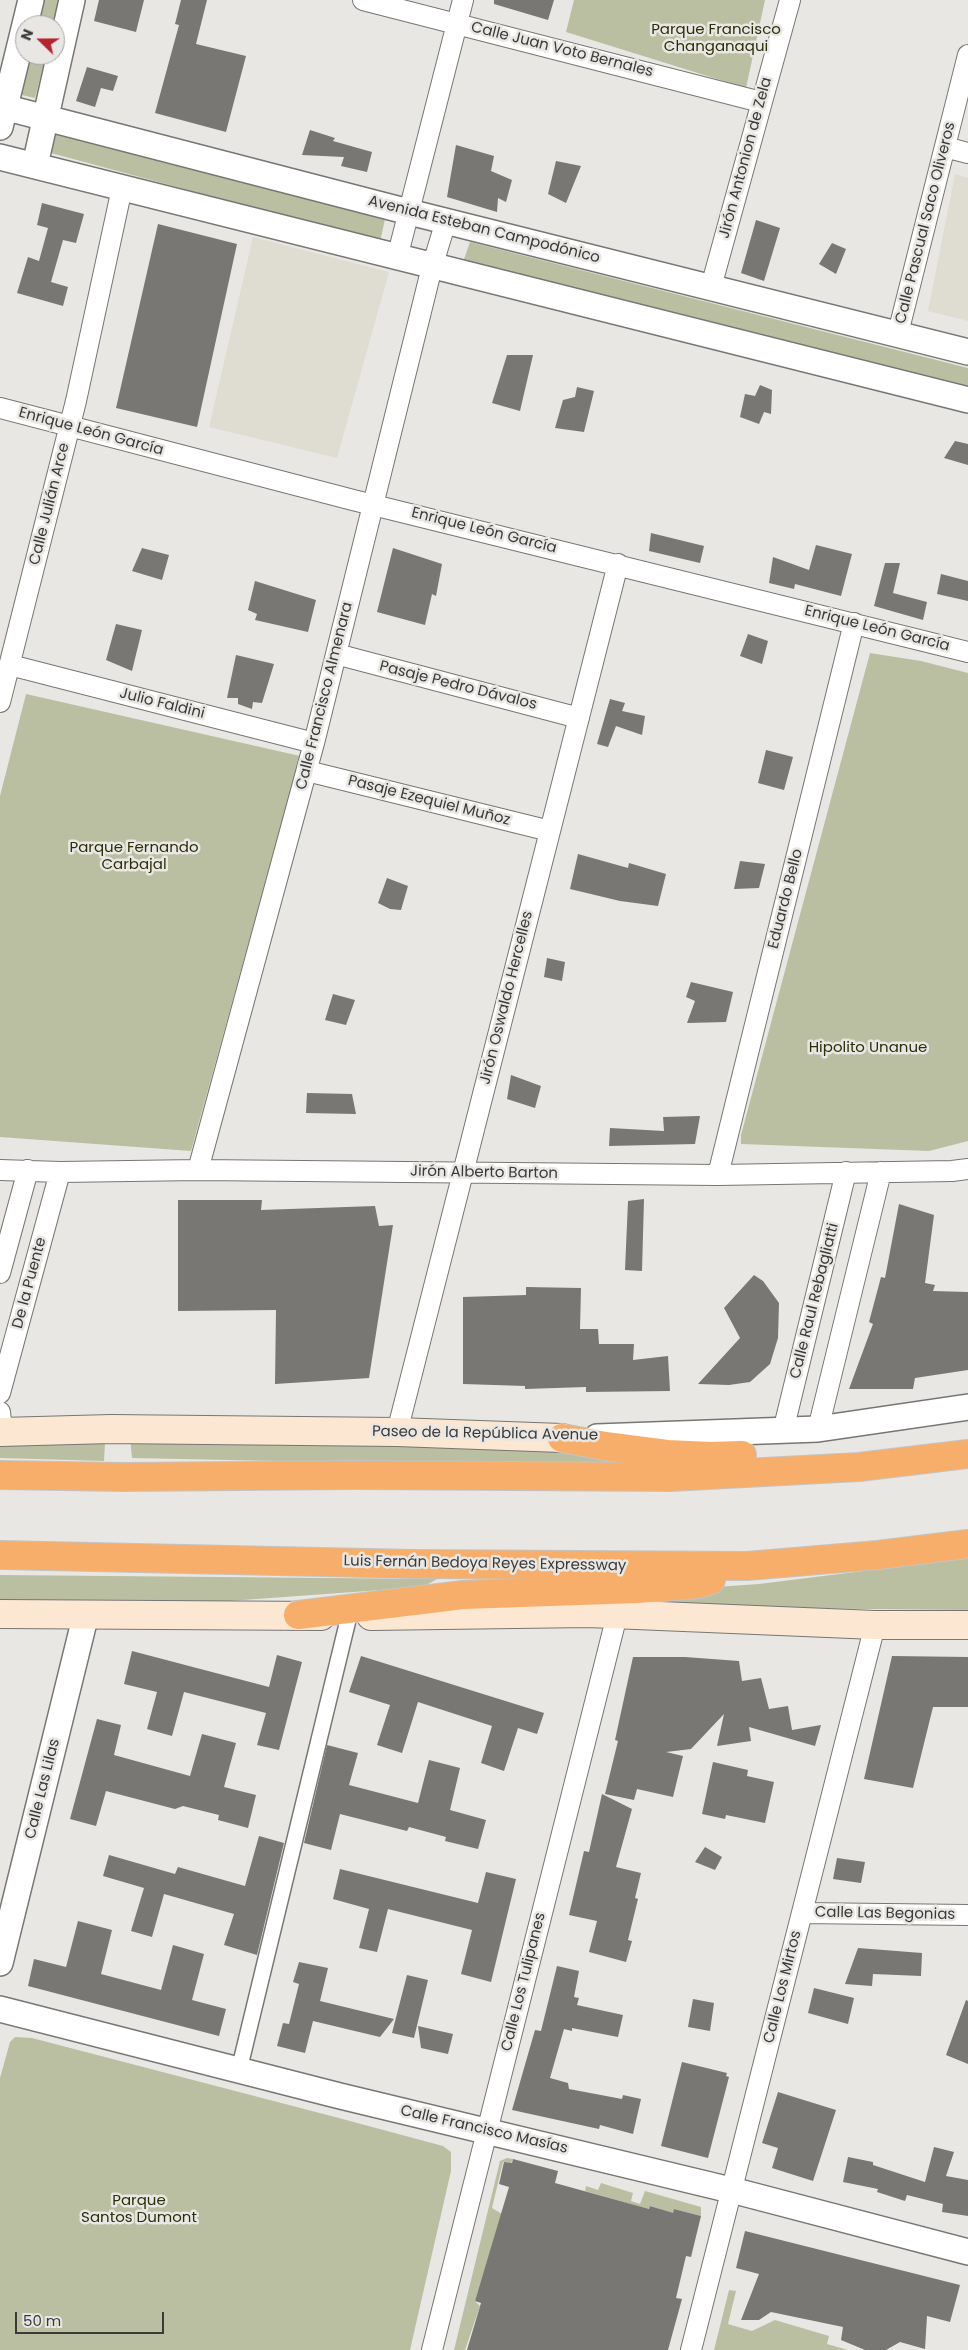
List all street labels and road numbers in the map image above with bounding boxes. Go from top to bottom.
street label: Calle Juan Voto Bernales [469,19,655,81]
street label: Jirón Antonion de Zela [716,75,776,241]
street label: Calle Pascual Saco Oliveros [892,120,960,326]
street label: Avenida Esteban Campodónico [366,192,602,268]
street label: Enrique León García [17,404,165,460]
street label: Calle Julián Arce [26,441,74,567]
street label: Enrique León García [410,504,558,558]
street label: Calle Francisco Almenara [293,600,357,792]
street label: Enrique León García [803,602,951,656]
street label: Pasaje Pedro Dávalos [377,658,539,714]
street label: Julio Faldini [118,685,206,723]
street label: Pasaje Ezequiel Muñoz [346,772,512,830]
street label: Eduardo Bello [765,847,807,951]
street label: Jirón Oswaldo Hercelles [477,909,537,1087]
street label: Jirón Alberto Barton [410,1163,558,1183]
street label: Calle Raul Rebagliatti [787,1221,843,1381]
street label: De la Puente [9,1235,51,1331]
street label: Paseo de la República Avenue [372,1423,598,1445]
street label: Luis Fernán Bedoya Reyes Expressway [344,1553,626,1575]
street label: Calle Las Lilas [22,1737,64,1841]
street label: Calle Las Begonias [815,1904,955,1924]
street label: Calle Los Tulipanes [498,1911,550,2053]
street label: Calle Los Mirtos [760,1929,806,2045]
street label: Calle Francisco Masías [399,2102,569,2158]

